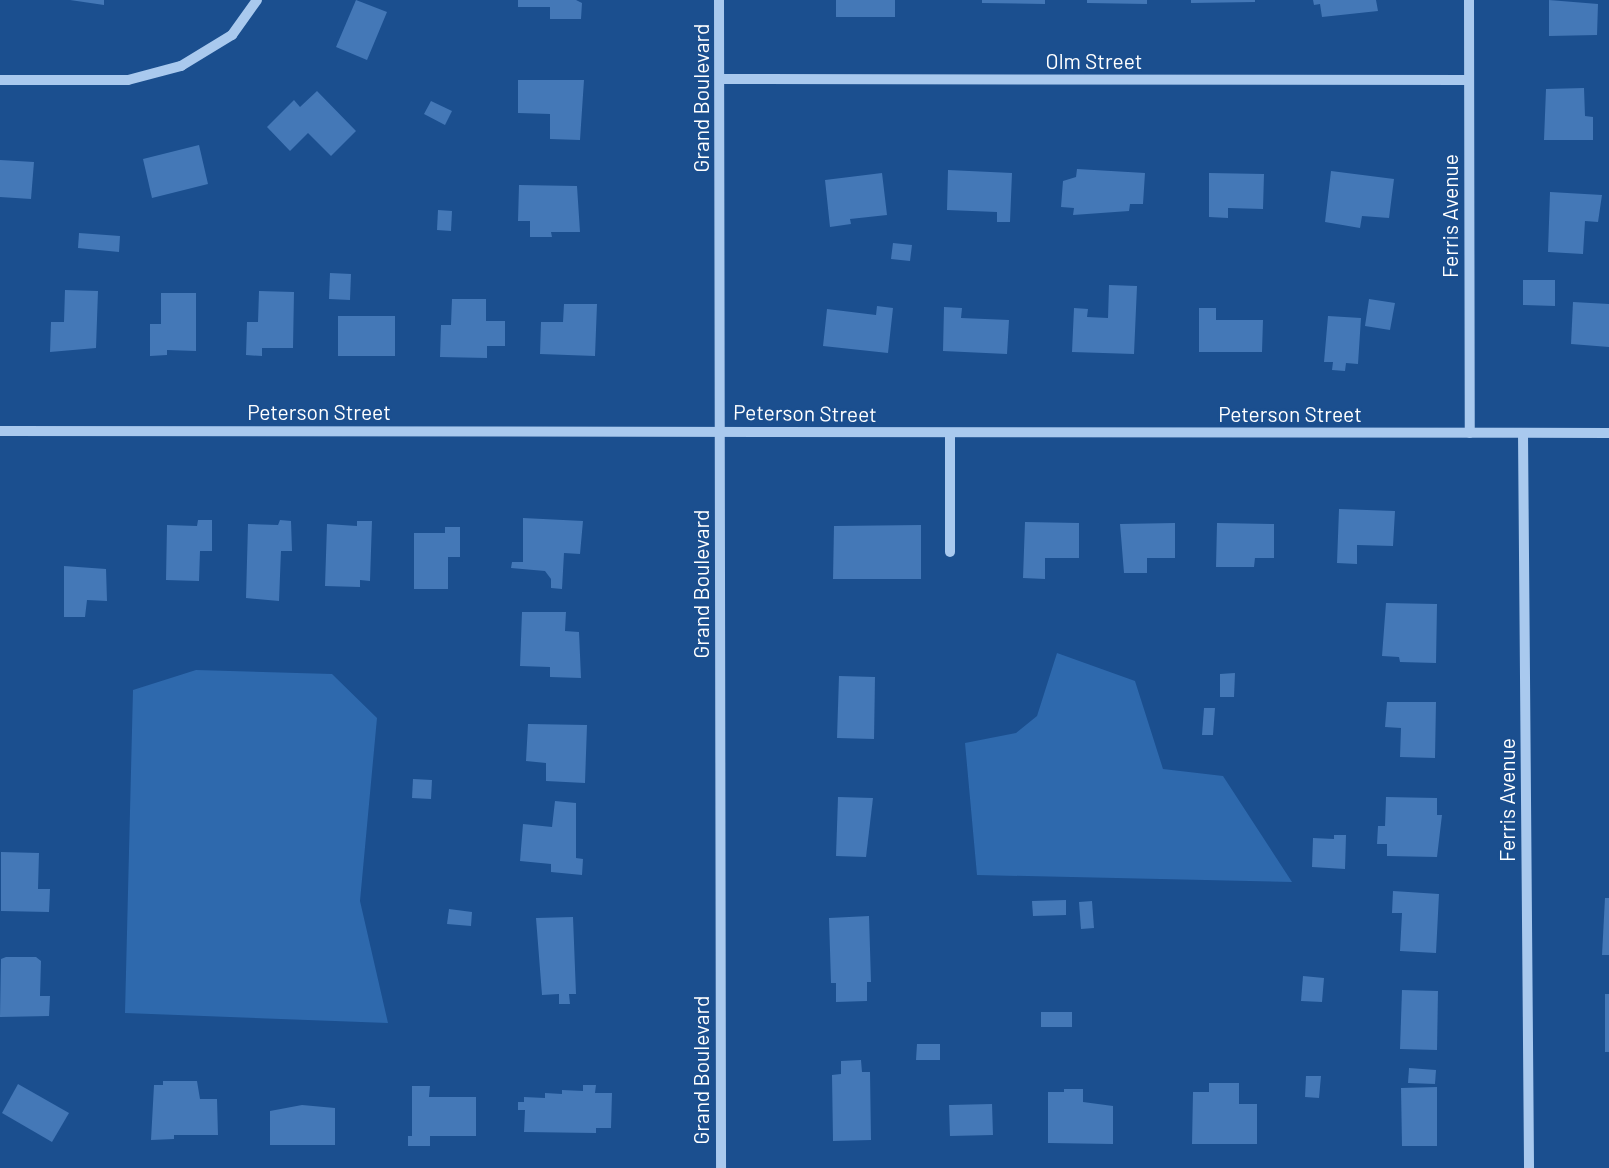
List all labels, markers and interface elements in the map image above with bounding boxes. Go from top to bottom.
street label: Grand Boulevard [688,23,714,173]
street label: Olm Street [1046,48,1142,74]
street label: Ferris Avenue [1437,154,1463,278]
street label: Peterson Street [247,399,391,425]
street label: Peterson Street [733,399,877,427]
street label: Peterson Street [1218,401,1362,427]
street label: Grand Boulevard [688,509,714,659]
street label: Ferris Avenue [1494,738,1520,862]
street label: Grand Boulevard [688,995,714,1145]

